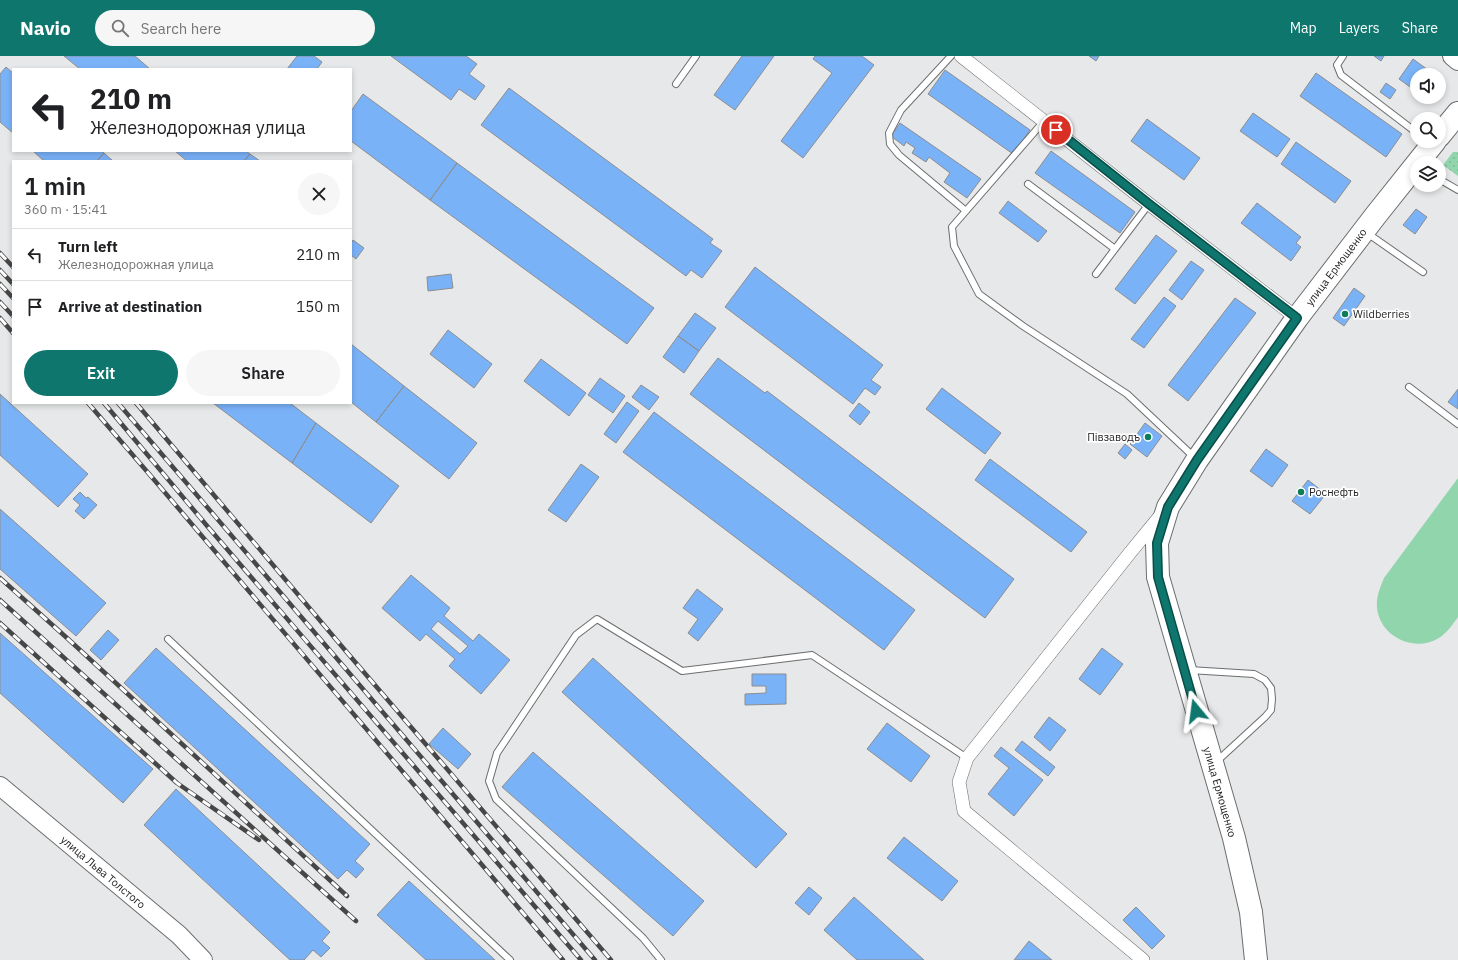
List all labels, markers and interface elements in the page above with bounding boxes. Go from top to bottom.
search box [95,10,375,46]
text: Navio [20,16,71,40]
icon: search [109,17,131,39]
text: Search here [141,19,221,38]
text: Map [1290,19,1317,37]
text: Layers [1339,19,1380,37]
text: Share [1402,19,1438,37]
map controls [1410,68,1446,192]
button: sound [1410,68,1446,104]
text: 210 m [90,80,172,117]
icon: left [24,84,76,136]
button: search [1410,112,1446,148]
pin [1039,113,1073,147]
text: Железнодорожная улица [90,116,306,139]
icon: arrive [1045,119,1067,141]
button: layers [1410,156,1446,192]
text: 1 min [24,170,86,202]
button: close [298,173,340,215]
text: 360 m · 15:41 [24,201,107,218]
street label: улица Ермощенко [1302,226,1370,308]
text: Turn left [58,237,118,256]
icon: left [24,244,46,266]
text: 210 m [296,245,340,264]
text: Железнодорожная улица [58,256,214,273]
icon: arrive [24,296,46,318]
text: Arrive at destination [58,297,202,316]
text: 150 m [296,297,340,316]
place label: Wildberries [1353,307,1410,321]
marker: Wildberries [1340,309,1350,319]
button: Exit [24,350,178,396]
button: Share [186,350,340,396]
place label: Пiвзаводъ [1087,430,1141,444]
marker: Пiвзаводъ [1143,432,1153,442]
place label: Роснефть [1309,485,1359,499]
marker: Роснефть [1296,487,1306,497]
position arrow [1175,690,1217,732]
street label: улица Ермощенко [1200,745,1240,839]
street label: улица Льва Толстого [58,832,148,912]

